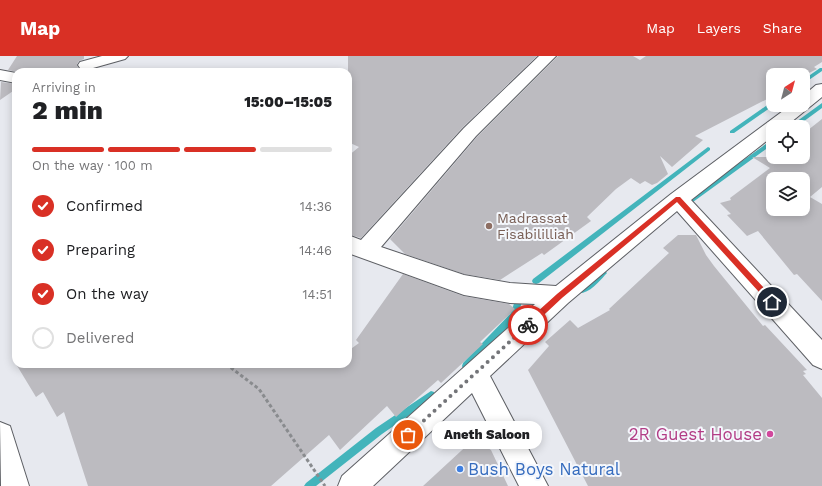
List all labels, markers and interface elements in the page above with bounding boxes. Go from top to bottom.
text: Map [20,17,60,40]
text: Map [646,20,675,36]
text: Layers [697,20,741,36]
text: Share [763,20,802,36]
north arrow [766,68,810,112]
map controls [766,68,810,216]
text: Arriving in [32,80,96,95]
text: 15:00–15:05 [244,93,332,111]
text: 2 min [32,95,103,125]
button: locate [766,120,810,164]
text: On the way · 100 m [32,158,153,173]
button: layers [766,172,810,216]
icon: check [32,195,54,217]
text: Confirmed [66,197,143,215]
text: 14:36 [300,199,332,214]
place label: Madrassat Fisabililliah [497,210,574,242]
marker: Madrassat Fisabililliah [484,221,494,231]
icon: check [32,239,54,261]
text: Preparing [66,241,135,259]
text: 14:46 [299,243,332,258]
icon: check [32,283,54,305]
text: On the way [66,285,148,303]
pin [755,285,789,319]
text: 14:51 [303,287,332,302]
icon: home [761,291,783,313]
courier [508,305,548,345]
icon: bike [517,314,539,336]
text: Delivered [66,329,134,347]
pin [391,418,425,452]
callout: Aneth Saloon [432,421,542,449]
icon: bag [397,424,419,446]
place label: 2R Guest House [629,424,762,444]
text: Aneth Saloon [444,427,530,442]
marker: 2R Guest House [765,429,775,439]
place label: Bush Boys Natural [468,459,621,479]
marker: Bush Boys Natural [455,464,465,474]

